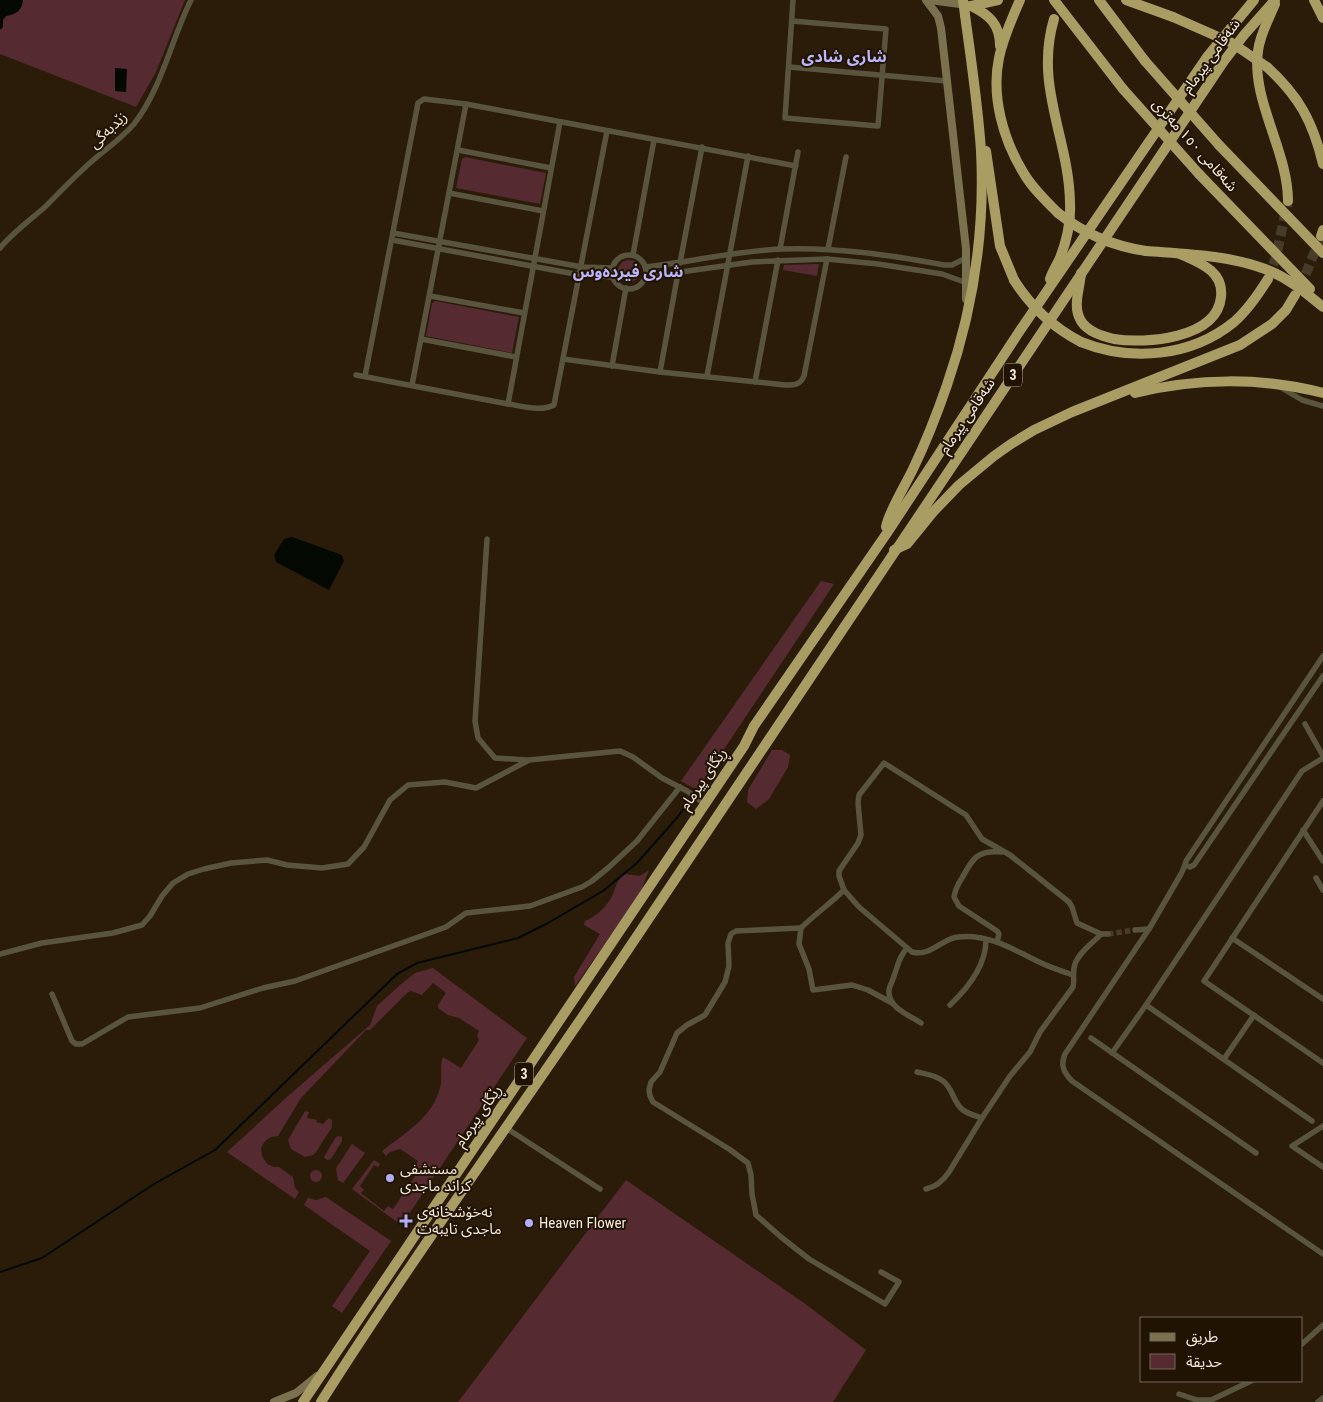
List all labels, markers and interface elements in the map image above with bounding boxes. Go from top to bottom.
street label: شەقامی پیرمام [1178,15,1246,98]
district label: شاری شادی [801,47,887,66]
street label: شەقامی ١٥٠ مەتری [1149,95,1242,195]
street label: زێدبەگی [85,108,131,152]
district label: شاری فیردەوس [573,262,683,281]
road number: 3 [1004,364,1022,386]
street label: شەقامی پیرمام [935,375,1001,458]
street label: ڕێگای پیرمام [676,744,733,815]
road number: 3 [515,1062,533,1086]
street label: ڕێگای پیرمام [451,1081,508,1152]
place label: مستشفی کراند ماجدی [400,1160,472,1195]
marker: مستشفی کراند ماجدی [384,1172,396,1184]
place label: نەخۆشخانەی ماجدی تایبەت [417,1203,502,1238]
marker: نەخۆشخانەی ماجدی تایبەت [399,1214,413,1228]
place label: Heaven Flower [539,1214,626,1232]
marker: Heaven Flower [523,1217,535,1229]
legend [1140,1317,1303,1382]
text: طريق [1186,1328,1218,1347]
text: حديقة [1186,1353,1222,1371]

